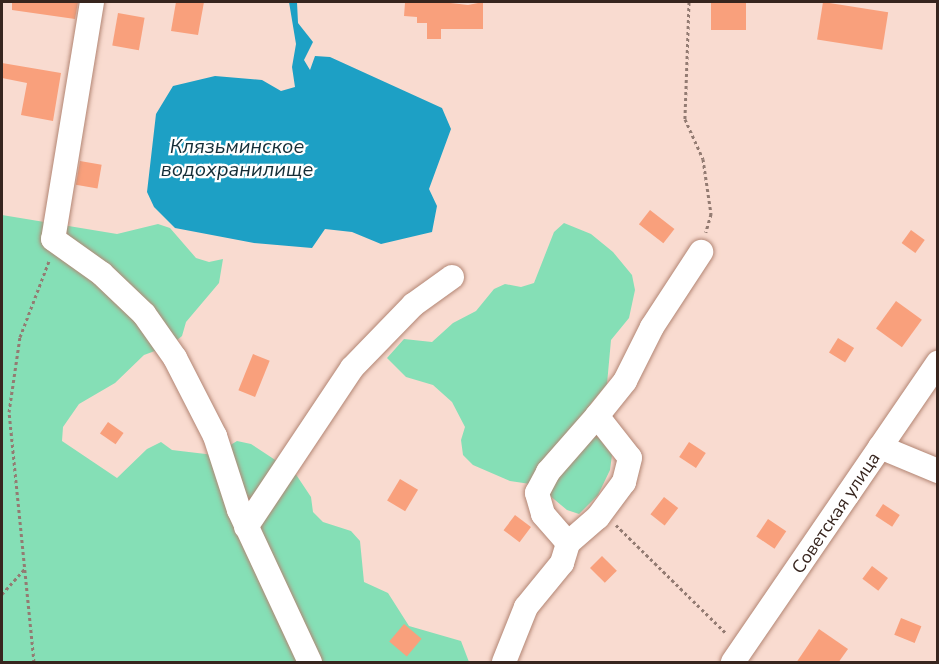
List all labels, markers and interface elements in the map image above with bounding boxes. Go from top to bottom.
water label: Клязьминское водохранилище [161,135,313,182]
street label: Советская улица [787,448,885,578]

